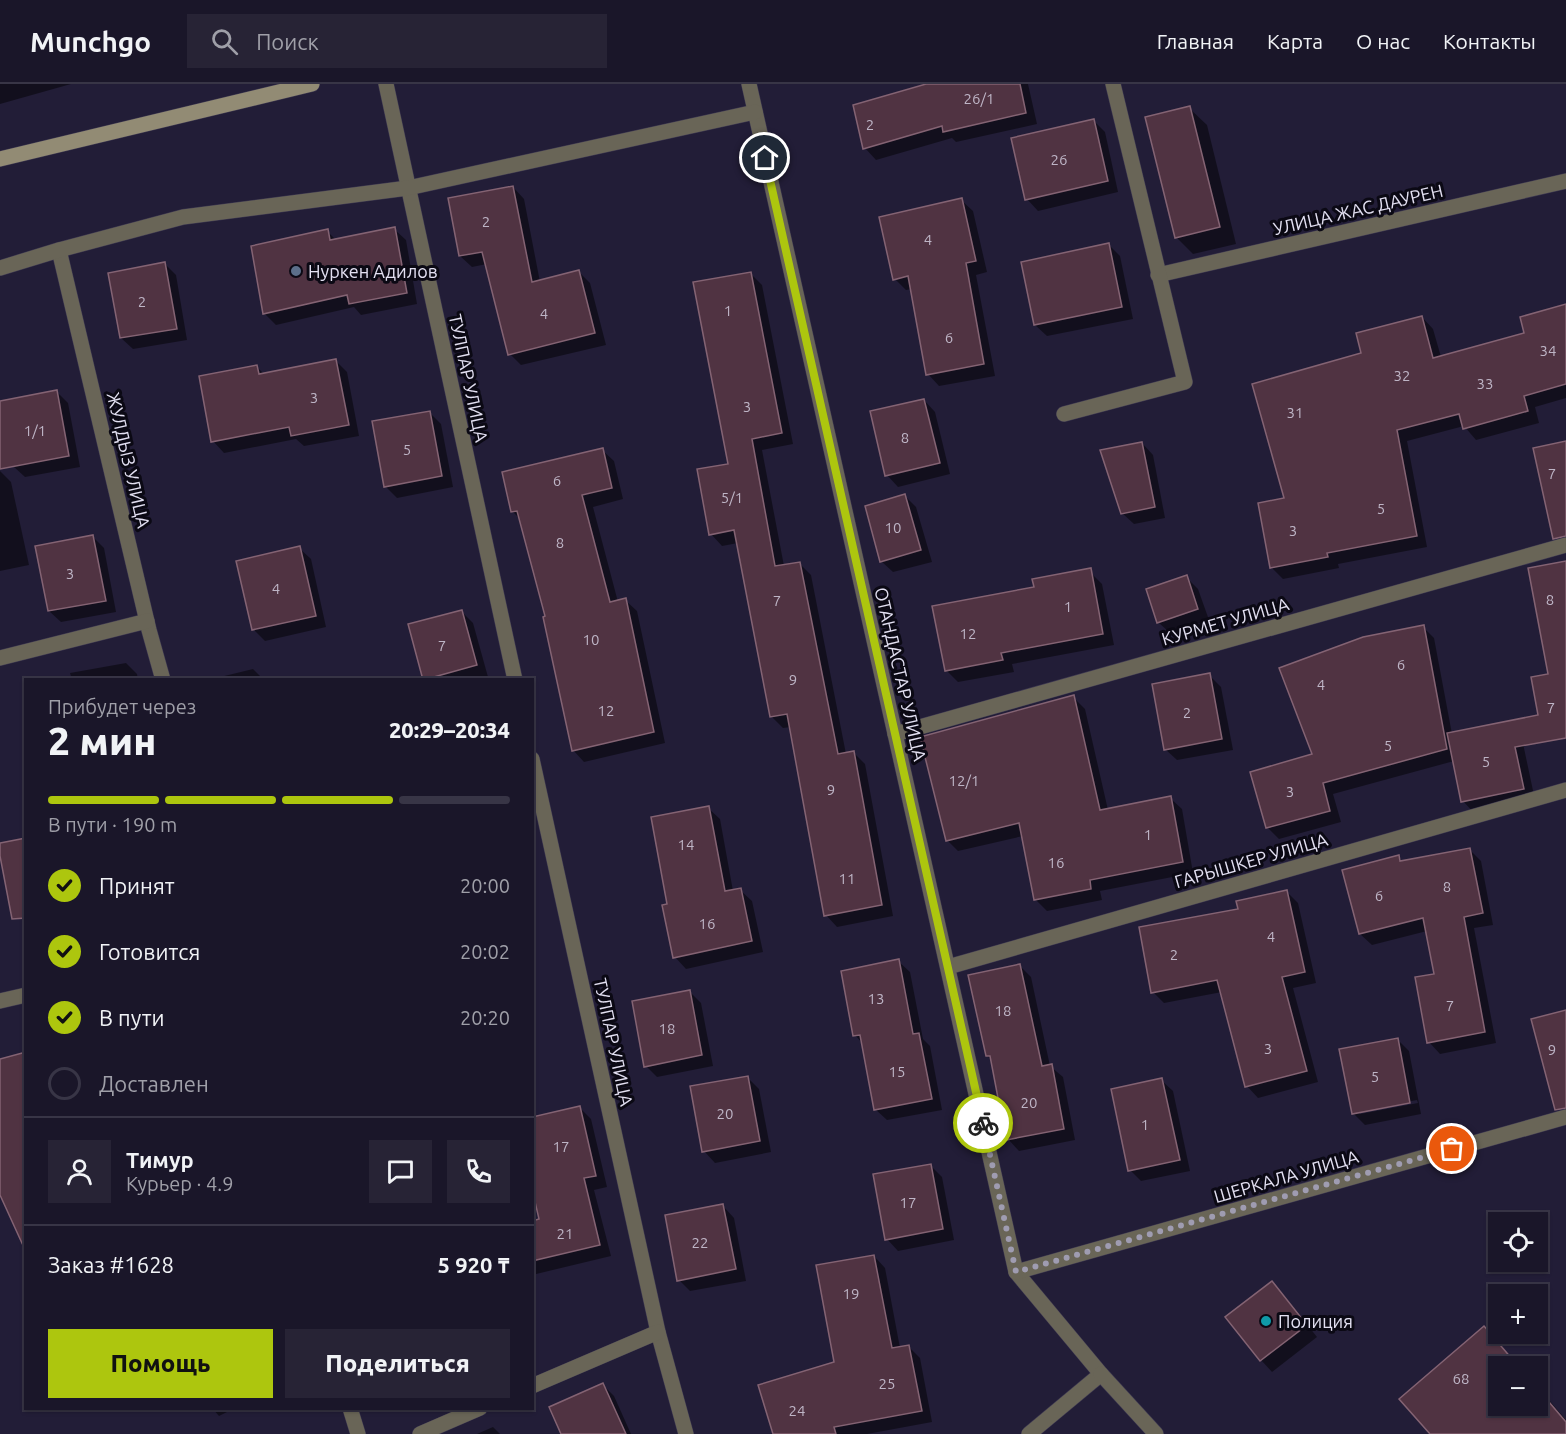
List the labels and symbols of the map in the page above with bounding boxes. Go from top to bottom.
house number: 26/1 [964,90,994,107]
house number: 2 [866,116,874,133]
pin [739,132,790,183]
house number: 26 [1051,151,1067,168]
street label: УЛИЦА ЖАС ДАУРЕН [1271,180,1445,238]
house number: 2 [482,213,490,230]
house number: 4 [924,231,932,248]
place label: Нуркен Адилов [308,261,438,281]
marker: Нуркен Адилов [289,264,303,278]
house number: 2 [138,293,146,310]
house number: 1 [724,302,732,319]
house number: 4 [540,305,548,322]
street label: ТУЛПАР УЛИЦА [446,312,492,444]
house number: 6 [945,329,953,346]
house number: 34 [1540,342,1556,359]
house number: 32 [1394,367,1410,384]
house number: 33 [1477,375,1493,392]
house number: 3 [310,389,318,406]
street label: ЖУЛДЫЗ УЛИЦА [104,390,154,530]
house number: 3 [743,398,751,415]
house number: 31 [1287,404,1303,421]
house number: 1/1 [24,422,46,439]
house number: 8 [901,429,909,446]
house number: 5 [403,441,411,458]
house number: 7 [1548,465,1556,482]
house number: 6 [553,472,561,489]
house number: 5/1 [721,489,743,506]
house number: 5 [1377,500,1385,517]
house number: 10 [885,519,901,536]
house number: 3 [1289,522,1297,539]
house number: 8 [556,534,564,551]
house number: 3 [66,565,74,582]
house number: 4 [272,580,280,597]
street label: ОТАНДАСТАР УЛИЦА [871,585,931,763]
house number: 8 [1546,591,1554,608]
house number: 7 [773,592,781,609]
street label: КУРМЕТ УЛИЦА [1159,593,1291,649]
house number: 1 [1064,598,1072,615]
house number: 12 [960,625,976,642]
house number: 10 [583,631,599,648]
house number: 7 [438,637,446,654]
house number: 6 [1397,656,1405,673]
house number: 9 [789,671,797,688]
house number: 4 [1317,676,1325,693]
house number: 7 [1547,699,1555,716]
house number: 12 [598,702,614,719]
house number: 2 [1183,704,1191,721]
house number: 5 [1384,737,1392,754]
house number: 5 [1482,753,1490,770]
house number: 12/1 [949,772,979,789]
house number: 9 [827,781,835,798]
house number: 3 [1286,783,1294,800]
house number: 1 [1144,826,1152,843]
street label: ГАРЫШКЕР УЛИЦА [1172,828,1330,891]
house number: 14 [678,836,694,853]
house number: 16 [1048,854,1064,871]
house number: 11 [839,870,855,887]
house number: 8 [1443,878,1451,895]
house number: 6 [1375,887,1383,904]
house number: 16 [699,915,715,932]
house number: 4 [1267,928,1275,945]
house number: 2 [1170,946,1178,963]
street label: ТУЛПАР УЛИЦА [591,976,637,1108]
house number: 13 [868,990,884,1007]
house number: 7 [1446,997,1454,1014]
house number: 18 [995,1002,1011,1019]
house number: 18 [659,1020,675,1037]
house number: 3 [1264,1040,1272,1057]
house number: 9 [1548,1041,1556,1058]
house number: 15 [889,1063,905,1080]
house number: 5 [1371,1068,1379,1085]
courier [953,1093,1013,1153]
house number: 20 [1021,1094,1037,1111]
house number: 20 [717,1105,733,1122]
house number: 1 [1141,1116,1149,1133]
pin [1426,1123,1477,1174]
house number: 17 [553,1138,569,1155]
street label: ШЕРКАЛА УЛИЦА [1211,1146,1361,1206]
house number: 17 [900,1194,916,1211]
house number: 21 [557,1225,573,1242]
house number: 22 [692,1234,708,1251]
house number: 19 [843,1285,859,1302]
place label: Полиция [1278,1311,1353,1331]
marker: Полиция [1259,1314,1273,1328]
house number: 68 [1453,1370,1469,1387]
house number: 25 [879,1375,895,1392]
house number: 24 [789,1402,805,1419]

